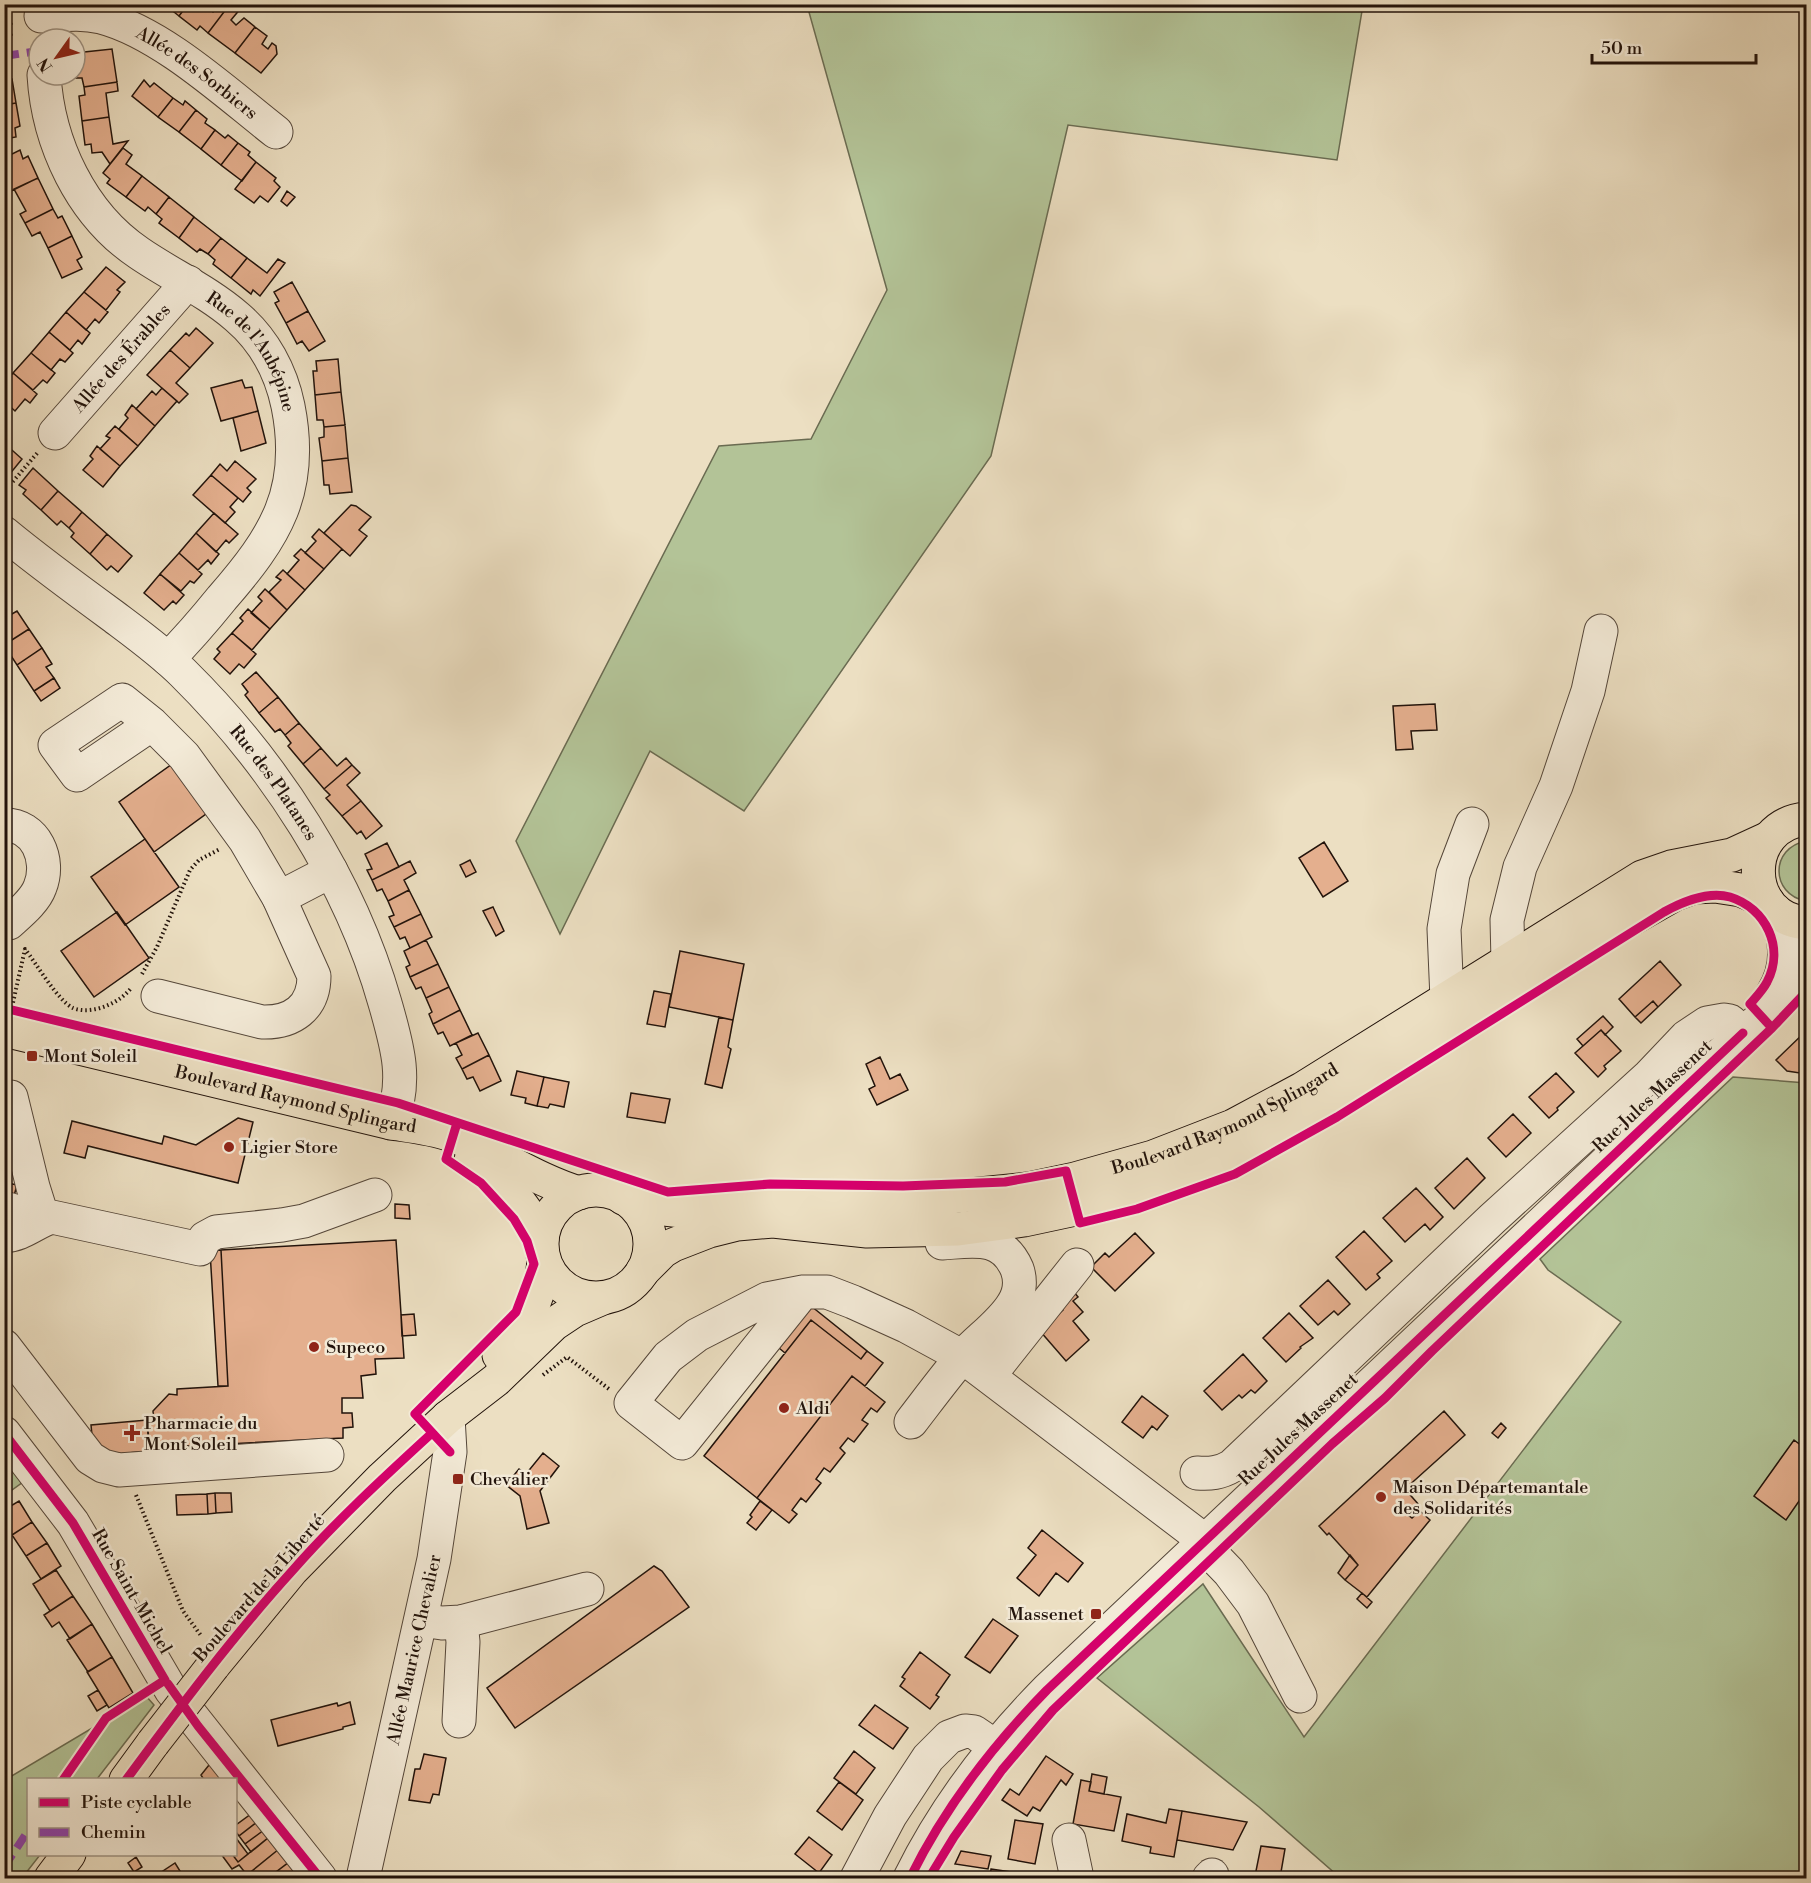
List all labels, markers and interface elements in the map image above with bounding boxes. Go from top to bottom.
street label: Allée des Sorbiers [131,21,262,125]
north arrow [27,27,87,87]
scale bar [1592,27,1756,65]
text: 50 m [1601,37,1643,60]
text: N [33,54,57,76]
street label: Rue de l'Aubépine [202,286,300,414]
street label: Allée des Érables [67,299,176,418]
street label: Rue des Platanes [224,720,322,845]
street label: Rue Jules Massenet [1588,1034,1718,1158]
place label: Mont Soleil [44,1045,138,1068]
marker: Mont Soleil [25,1049,39,1063]
street label: Boulevard Raymond Splingard [1108,1058,1343,1180]
street label: Boulevard Raymond Splingard [172,1060,419,1139]
place label: Ligier Store [241,1136,338,1159]
marker: Ligier Store [222,1140,236,1154]
place label: Supeco [326,1336,385,1359]
marker: Supeco [307,1340,321,1354]
street label: Rue Jules Massenet [1234,1367,1364,1491]
place label: Aldi [795,1397,830,1420]
marker: Aldi [777,1401,791,1415]
place label: Pharmacie du Mont Soleil [144,1412,258,1456]
marker: Pharmacie du Mont Soleil [125,1426,139,1440]
place label: Chevalier [470,1468,548,1491]
marker: Chevalier [451,1472,465,1486]
place label: Maison Départemantale des Solidarités [1393,1476,1588,1520]
marker: Maison Départemantale des Solidarités [1374,1490,1388,1504]
street label: Boulevard de la Liberté [188,1509,330,1668]
street label: Rue Saint-Michel [86,1524,177,1659]
street label: Allée Maurice Chevalier [382,1553,447,1748]
place label: Massenet [1008,1603,1085,1626]
marker: Massenet [1089,1607,1103,1621]
legend [27,1778,237,1856]
text: Piste cyclable [81,1791,192,1814]
text: Chemin [81,1821,146,1844]

